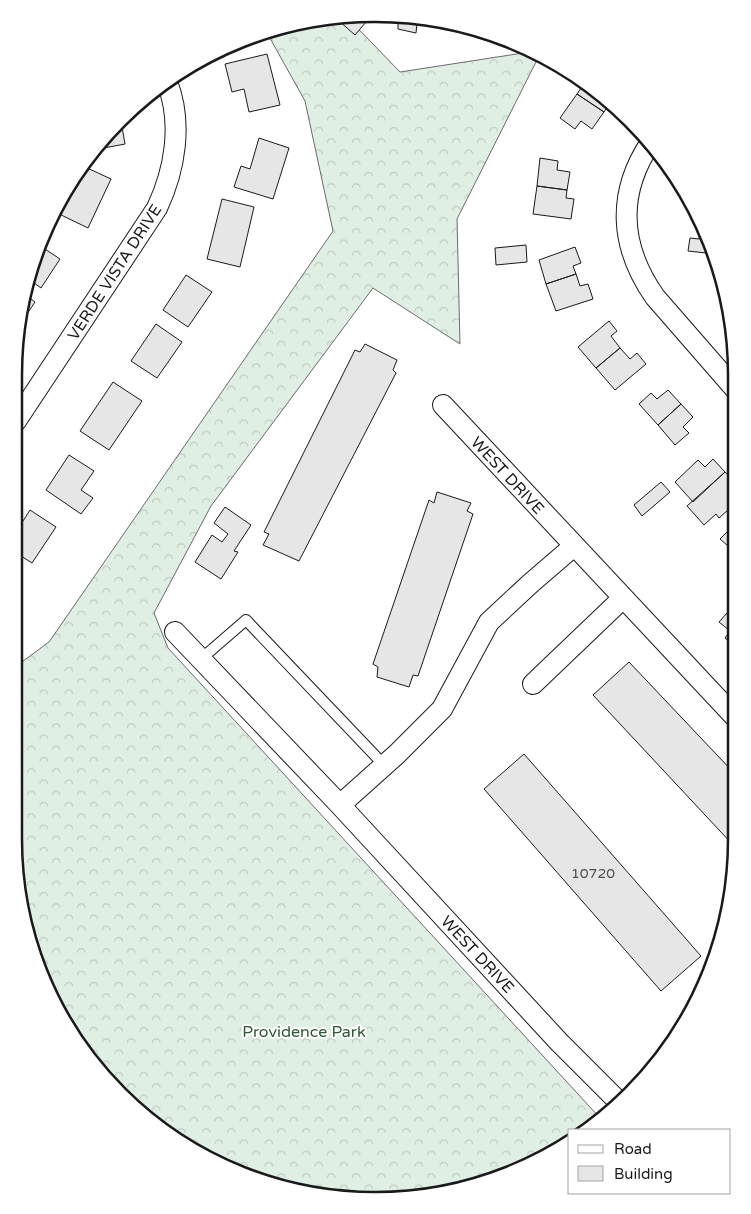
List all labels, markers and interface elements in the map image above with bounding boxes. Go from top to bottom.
street label: VERDE VISTA DRIVE [63,201,166,344]
street label: WEST DRIVE [466,433,548,519]
house number: 10720 [571,865,615,882]
street label: WEST DRIVE [436,912,518,998]
park label: Providence Park [242,1022,366,1042]
legend [568,1129,731,1194]
text: Road [614,1140,652,1158]
text: Building [614,1165,673,1183]

